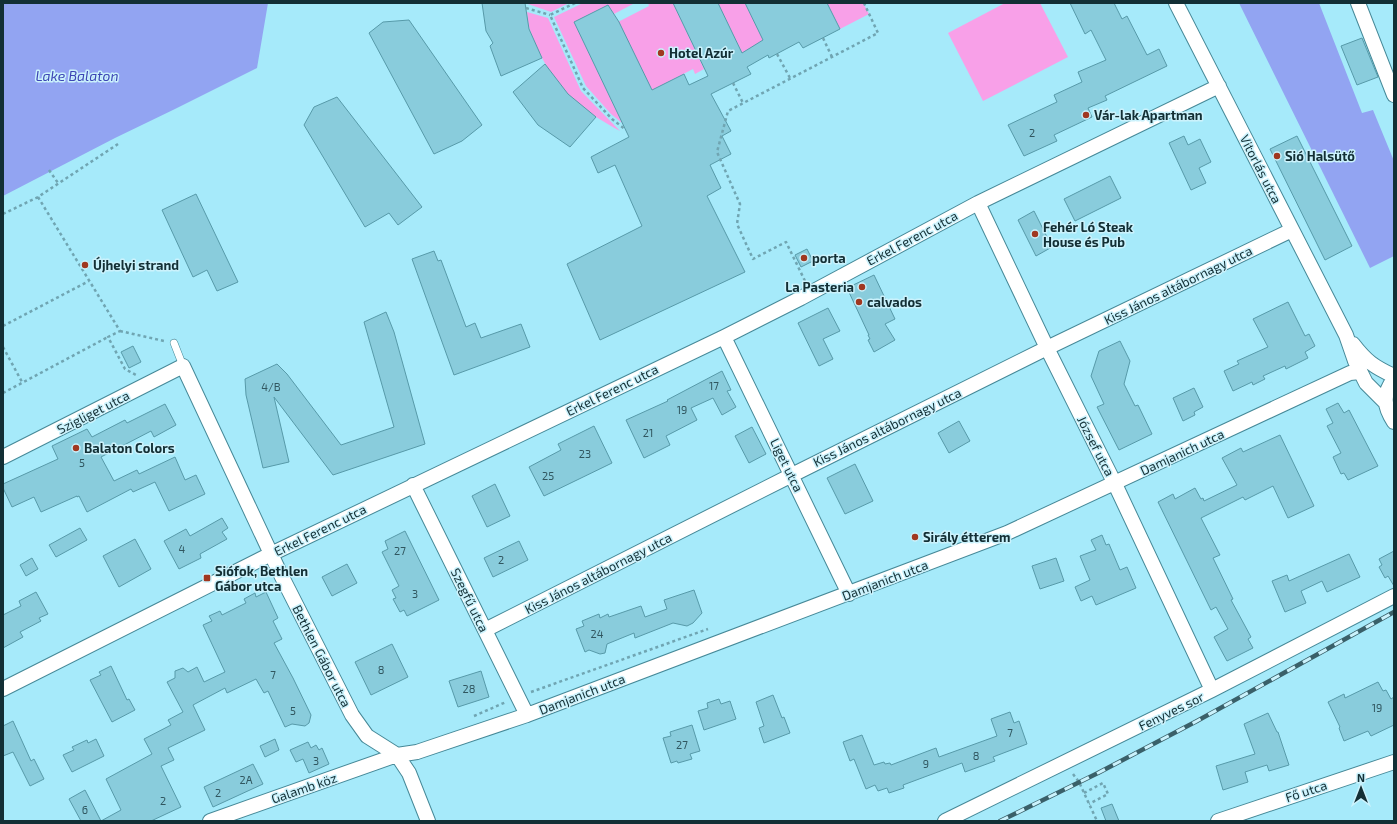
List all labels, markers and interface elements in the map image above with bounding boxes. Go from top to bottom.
place label: Hotel Azúr [669,45,734,61]
marker: Hotel Azúr [656,48,666,58]
water label: Lake Balaton [35,67,119,84]
place label: Vár-lak Apartman [1094,107,1203,123]
marker: Vár-lak Apartman [1081,110,1091,120]
house number: 2 [1029,126,1035,139]
street label: Vitorlás utca [1237,132,1285,206]
place label: Sió Halsütő [1285,148,1355,164]
marker: Sió Halsütő [1272,151,1282,161]
street label: Erkel Ferenc utca [864,207,960,269]
place label: Fehér Ló Steak House és Pub [1043,219,1134,250]
marker: Fehér Ló Steak House és Pub [1030,229,1040,239]
street label: Kiss János altábornagy utca [1101,242,1255,328]
place label: porta [812,250,846,266]
marker: porta [799,253,809,263]
place label: Újhelyi strand [93,256,179,273]
marker: Újhelyi strand [80,260,90,270]
place label: La Pasteria [785,279,854,295]
marker: La Pasteria [857,282,867,292]
place label: calvados [867,294,922,310]
marker: calvados [854,297,864,307]
street label: Erkel Ferenc utca [563,361,661,419]
house number: 17 [709,379,719,392]
house number: 4/B [261,380,281,393]
street label: Kiss János altábornagy utca [810,384,964,470]
street label: Szigliget utca [54,387,132,437]
house number: 19 [677,403,687,416]
street label: József utca [1074,413,1118,479]
house number: 21 [643,426,653,439]
street label: Damjanich utca [1137,426,1227,478]
street label: Liget utca [767,436,807,494]
place label: Balaton Colors [84,440,175,456]
marker: Balaton Colors [71,443,81,453]
house number: 23 [579,447,591,460]
house number: 5 [79,456,85,469]
house number: 25 [542,469,554,482]
street label: Erkel Ferenc utca [271,501,369,559]
street label: Kiss János altábornagy utca [522,529,674,617]
place label: Sirály étterem [923,529,1011,545]
marker: Sirály étterem [910,532,920,542]
house number: 4 [179,542,186,555]
house number: 27 [394,544,406,557]
house number: 2 [498,553,504,566]
street label: Damjanich utca [840,556,930,604]
place label: Siófok, Bethlen Gábor utca [215,563,308,594]
street label: Szegfű utca [448,565,492,635]
marker: Siófok, Bethlen Gábor utca [202,573,212,583]
house number: 3 [412,587,418,600]
street label: Bethlen Gábor utca [289,602,355,710]
house number: 24 [591,627,604,640]
house number: 8 [378,663,384,676]
house number: 7 [270,668,276,681]
street label: Damjanich utca [537,670,627,718]
house number: 28 [463,682,475,695]
street label: Fenyves sor [1136,688,1206,734]
house number: 19 [1372,701,1382,714]
house number: 5 [290,704,296,717]
house number: 7 [1007,726,1013,739]
house number: 27 [676,738,688,751]
house number: 8 [973,749,979,762]
house number: 3 [313,754,319,767]
house number: 9 [923,757,929,770]
north arrow [1341,768,1381,808]
street label: Galamb köz [269,769,339,807]
text: N [1357,771,1365,784]
house number: 2A [239,773,253,786]
street label: Fő utca [1283,777,1329,805]
house number: 2 [215,786,221,799]
house number: 2 [160,794,166,807]
house number: 6 [82,803,88,816]

